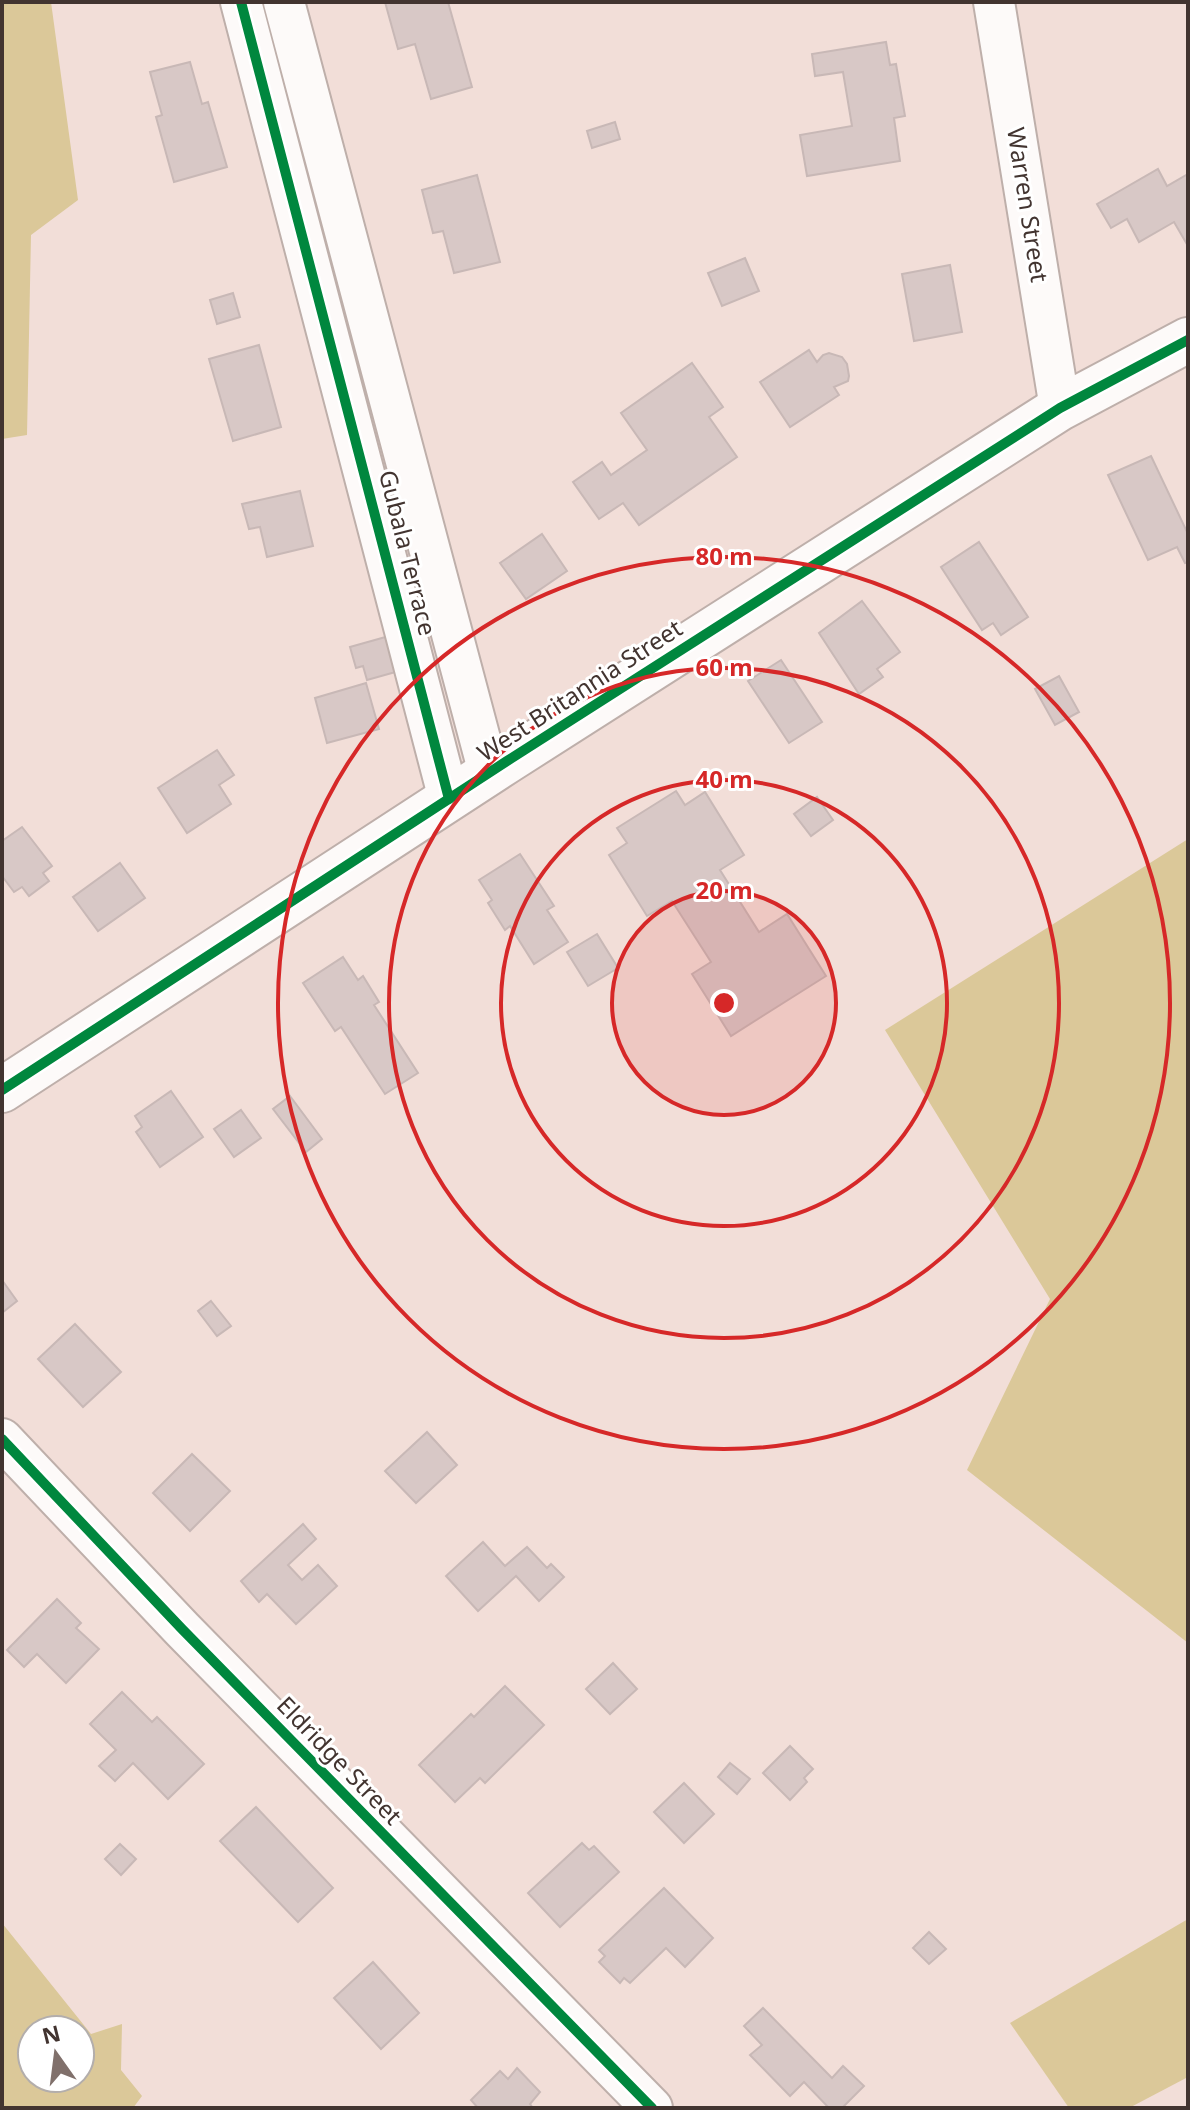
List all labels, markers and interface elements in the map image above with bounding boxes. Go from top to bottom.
street label: Warren Street [1000,125,1057,285]
street label: Gubala Terrace [372,466,445,639]
text: 80 m [695,539,753,572]
street label: West Britannia Street [470,611,688,768]
text: 60 m [695,650,753,683]
text: 40 m [695,762,753,795]
text: 20 m [695,873,753,906]
centre of rings [710,989,738,1017]
street label: Eldridge Street [270,1689,410,1832]
north arrow [16,2014,96,2094]
text: N [39,2017,63,2050]

